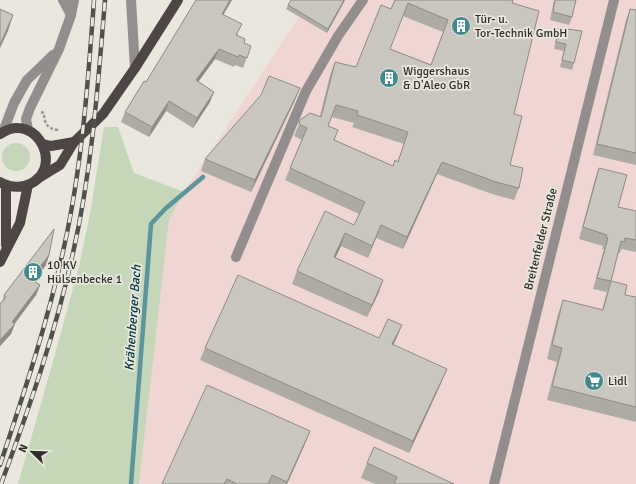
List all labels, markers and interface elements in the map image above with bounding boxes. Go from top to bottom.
place label: Tür- u. Tor-Technik GmbH [475,12,567,41]
building icon: Tür- u. Tor-Technik GmbH [450,15,472,37]
place label: Wiggershaus & D'Aleo GbR [403,64,470,93]
building icon: Wiggershaus & D'Aleo GbR [378,67,400,89]
street label: Breitenfelder Straße [521,186,561,292]
place label: 10 KV Hülsenbecke 1 [47,258,122,287]
building icon: 10 KV Hülsenbecke 1 [22,261,44,283]
water label: Krähenberger Bach [121,263,145,372]
supermarket icon: Lidl [583,370,605,392]
place label: Lidl [608,374,628,389]
north arrow [12,432,52,472]
text: N [16,442,31,454]

